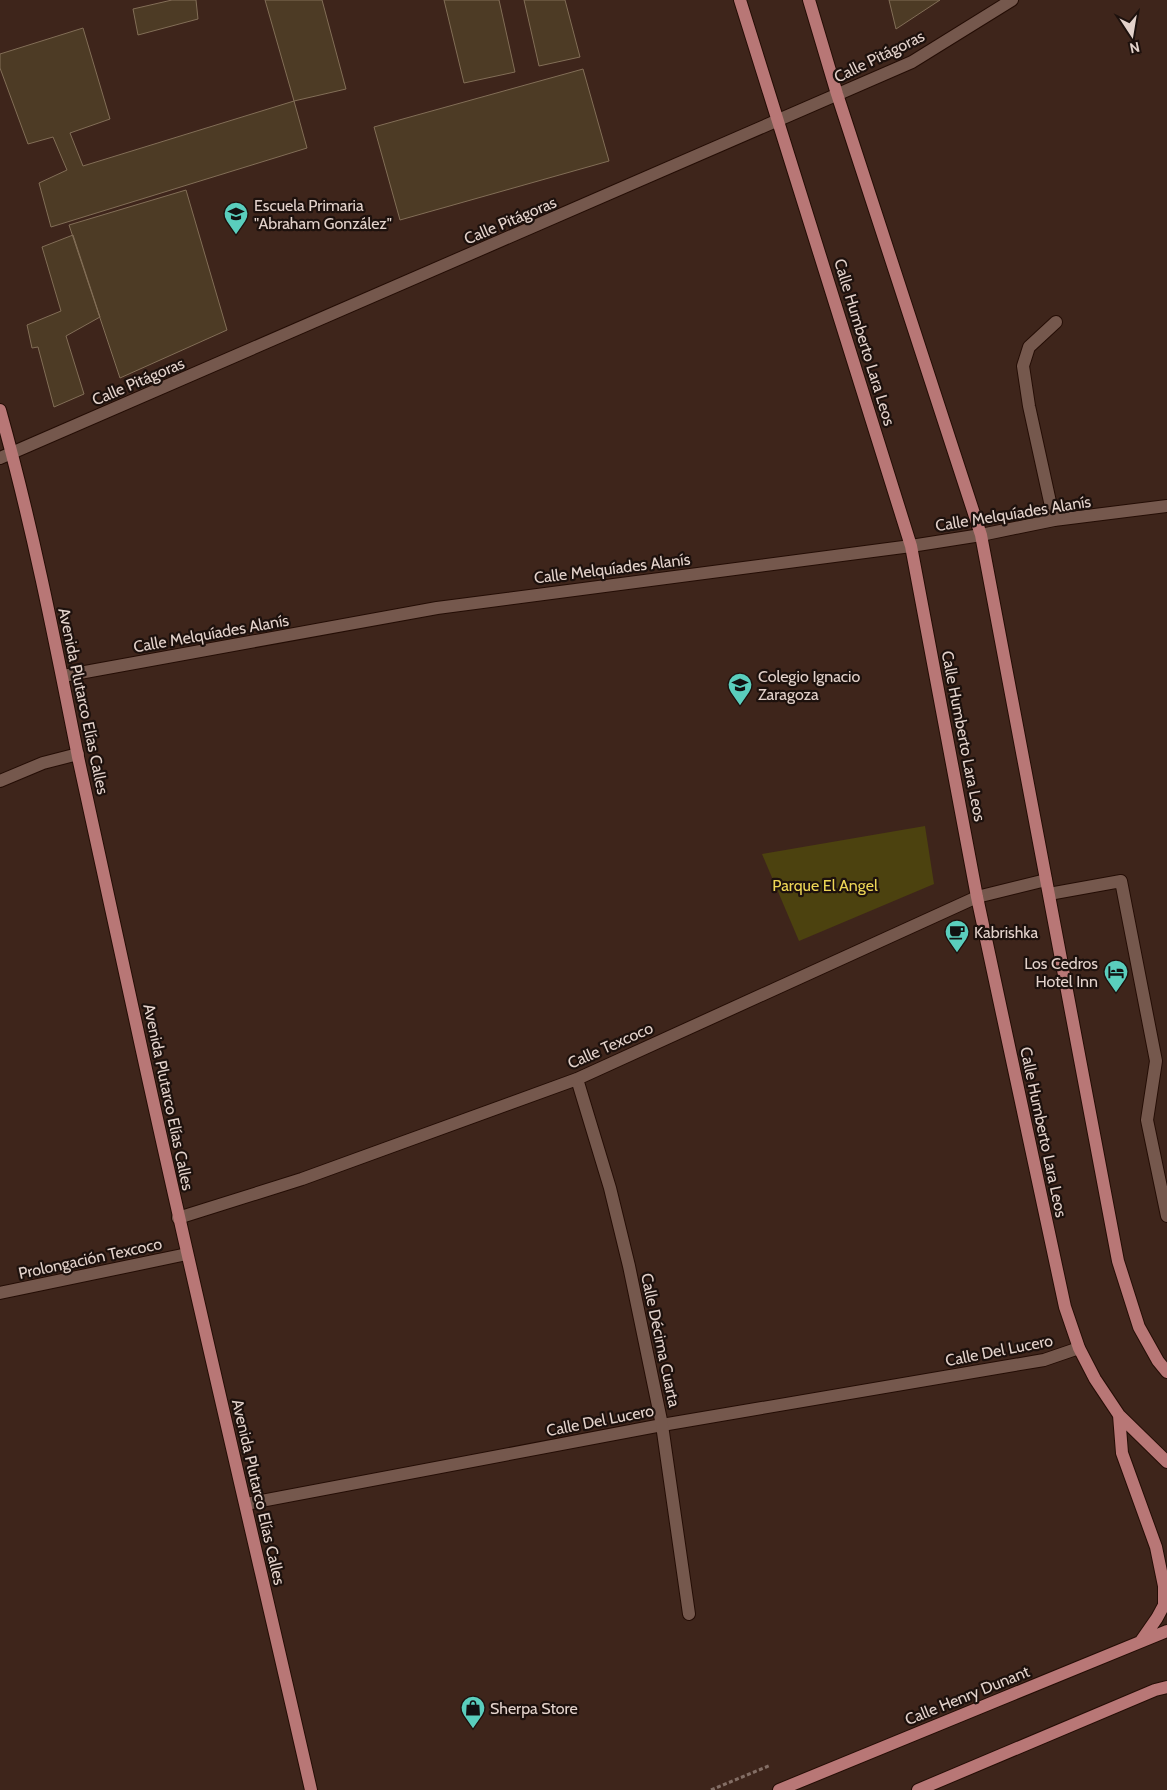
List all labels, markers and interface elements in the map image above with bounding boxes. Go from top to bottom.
north arrow [1107,10,1157,60]
street label: Calle Pitágoras [831,26,928,87]
text: N [1128,38,1141,58]
street label: Calle Pitágoras [461,192,560,248]
place label: Escuela Primaria "Abraham González" [254,196,392,233]
school or university icon: Escuela Primaria "Abraham González" [223,201,249,235]
street label: Calle Humberto Lara Leos [830,256,899,428]
street label: Calle Pitágoras [89,353,188,409]
street label: Calle Melquíades Alanís [934,492,1093,535]
street label: Calle Melquíades Alanís [533,549,692,588]
street label: Avenida Plutarco Elías Calles [54,606,113,796]
street label: Calle Melquíades Alanís [132,610,291,657]
street label: Calle Humberto Lara Leos [938,649,989,823]
place label: Colegio Ignacio Zaragoza [758,667,860,704]
school or university icon: Colegio Ignacio Zaragoza [727,672,753,706]
park label: Parque El Angel [772,876,878,895]
cafe icon: Kabrishka [944,919,970,953]
place label: Kabrishka [974,923,1038,942]
place label: Los Cedros Hotel Inn [1024,954,1098,991]
hotel icon: Los Cedros Hotel Inn [1103,959,1129,993]
street label: Avenida Plutarco Elías Calles [139,1002,198,1192]
street label: Calle Texcoco [565,1018,656,1073]
street label: Calle Humberto Lara Leos [1016,1045,1071,1219]
street label: Prolongación Texcoco [17,1234,164,1283]
street label: Calle Décima Cuarta [637,1271,684,1409]
street label: Calle Del Lucero [944,1331,1055,1370]
street label: Avenida Plutarco Elías Calles [228,1397,289,1587]
street label: Calle Del Lucero [545,1401,656,1440]
street label: Calle Henry Dunant [902,1662,1033,1729]
shop icon: Sherpa Store [460,1695,486,1729]
place label: Sherpa Store [490,1699,578,1718]

